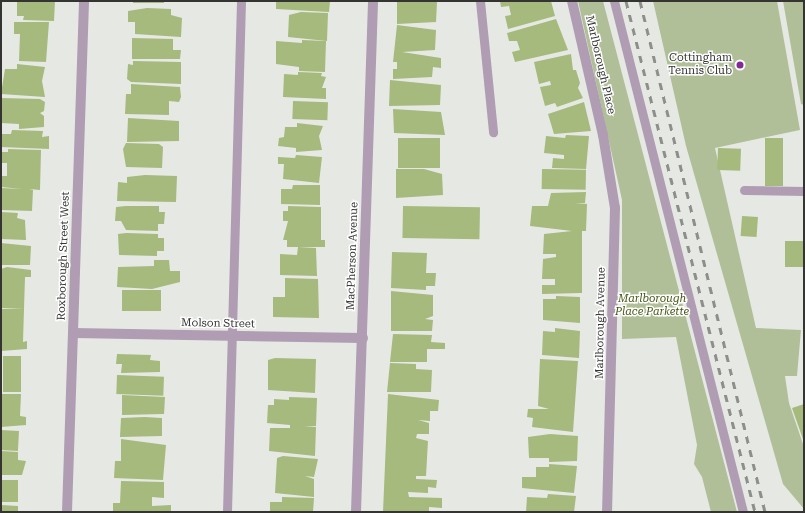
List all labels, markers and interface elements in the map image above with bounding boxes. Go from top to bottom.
street label: Marlborough Place [582,14,618,116]
place label: Cottingham Tennis Club [668,52,732,78]
marker: Cottingham Tennis Club [735,60,745,70]
street label: Roxborough Street West [55,191,73,321]
street label: MacPherson Avenue [345,202,361,310]
street label: Marlborough Avenue [593,267,609,379]
park label: Marlborough Place Parkette [615,293,689,319]
street label: Molson Street [181,317,255,331]

